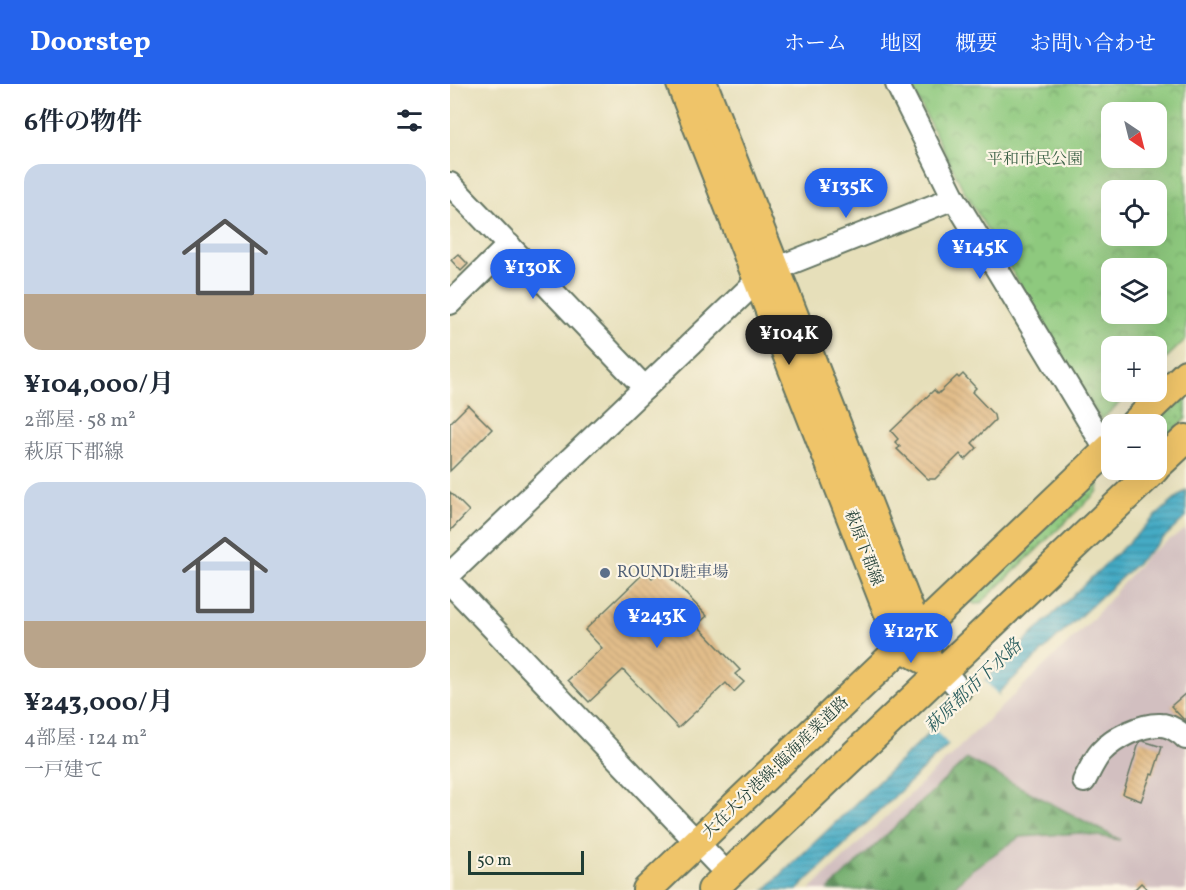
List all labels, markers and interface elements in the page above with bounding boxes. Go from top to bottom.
text: Doorstep [30,23,151,62]
text: ホーム [784,30,847,59]
text: 地図 [880,30,922,59]
text: 概要 [955,30,997,59]
text: お問い合わせ [1030,30,1156,59]
north arrow [1101,102,1167,168]
map controls [1101,102,1167,480]
icon: filters [393,104,426,137]
text: 6件の物件 [24,105,142,141]
park label: 平和市民公園 [987,149,1083,171]
pin: ¥135K [804,168,888,219]
text: ¥135K [819,173,873,201]
button: locate [1101,180,1167,246]
icon: home [171,203,279,311]
pin: ¥145K [938,229,1022,280]
text: ¥145K [952,234,1008,262]
pin: ¥130K [491,249,575,300]
text: ¥130K [504,254,562,282]
button: layers [1101,258,1167,324]
pin: ¥104K [747,315,831,366]
text: ¥104K [759,320,819,348]
button: + [1101,336,1167,402]
text: ¥104,000/月 [24,367,174,403]
text: 2部屋 · 58 m² [24,407,136,435]
button: − [1101,414,1167,480]
text: 萩原下郡線 [24,439,124,467]
street label: 萩原下郡線 [838,507,888,589]
icon: home [171,521,279,629]
place label: ROUND1駐車場 [617,562,728,584]
marker: ROUND1駐車場 [598,566,612,580]
pin: ¥243K [615,598,699,649]
text: ¥243K [628,603,686,631]
pin: ¥127K [869,613,953,664]
text: ¥127K [884,618,938,646]
water label: 萩原都市下水路 [920,633,1029,740]
text: ¥243,000/月 [24,685,174,721]
street label: 大在大分港線;臨海産業道路 [698,692,854,844]
text: 4部屋 · 124 m² [24,725,147,753]
text: 一戸建て [24,757,104,785]
scale bar [468,848,584,876]
text: 50 m [477,850,511,872]

